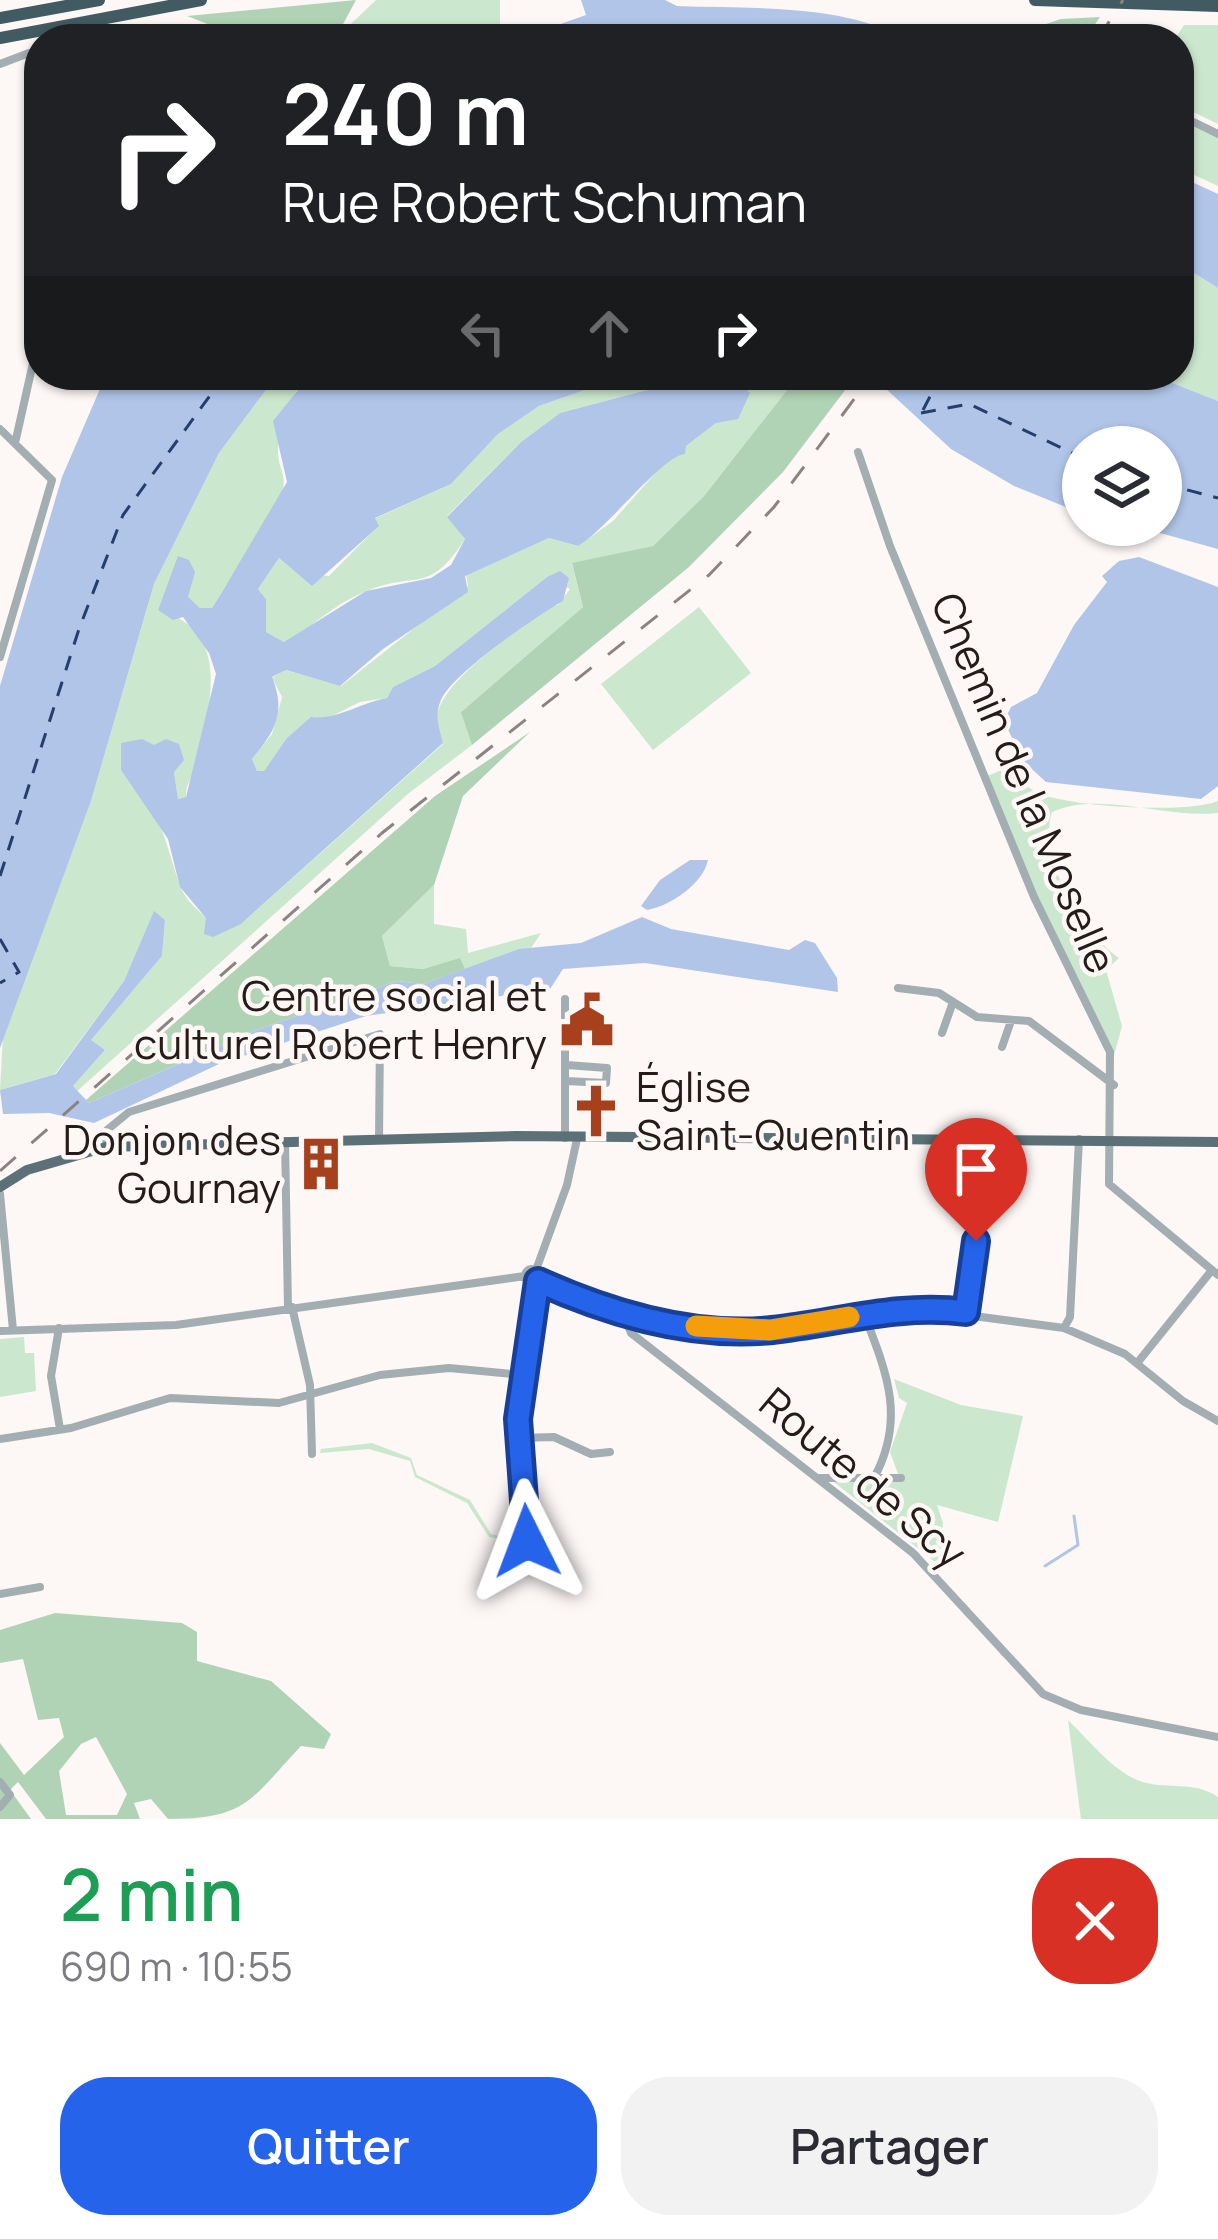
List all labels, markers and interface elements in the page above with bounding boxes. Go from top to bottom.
text: 240 m [282,55,529,170]
icon: right [84,72,240,228]
text: Rue Robert Schuman [282,164,807,238]
icon: left [450,300,516,366]
icon: ahead [576,300,642,366]
icon: right [702,300,768,366]
map controls [1062,426,1182,546]
button: layers [1062,426,1182,546]
street label: Chemin de la Moselle [919,584,1131,982]
place label: Centre social et culturel Robert Henry [134,966,547,1072]
public building icon: Centre social et culturel Robert Henry [558,991,616,1049]
place label: Église Saint-Quentin [636,1057,910,1163]
church icon: Église Saint-Quentin [567,1082,625,1140]
place label: Donjon des Gournay [63,1110,281,1216]
pin [925,1118,1027,1241]
building icon: Donjon des Gournay [292,1135,350,1193]
icon: arrive [943,1136,1009,1202]
street label: Route de Scy [748,1374,979,1581]
position arrow [464,1478,590,1604]
text: 2 min [60,1844,244,1943]
button: close [1032,1858,1158,1984]
text: 690 m · 10:55 [60,1939,293,1993]
button: Quitter [60,2077,597,2215]
button: Partager [621,2077,1158,2215]

